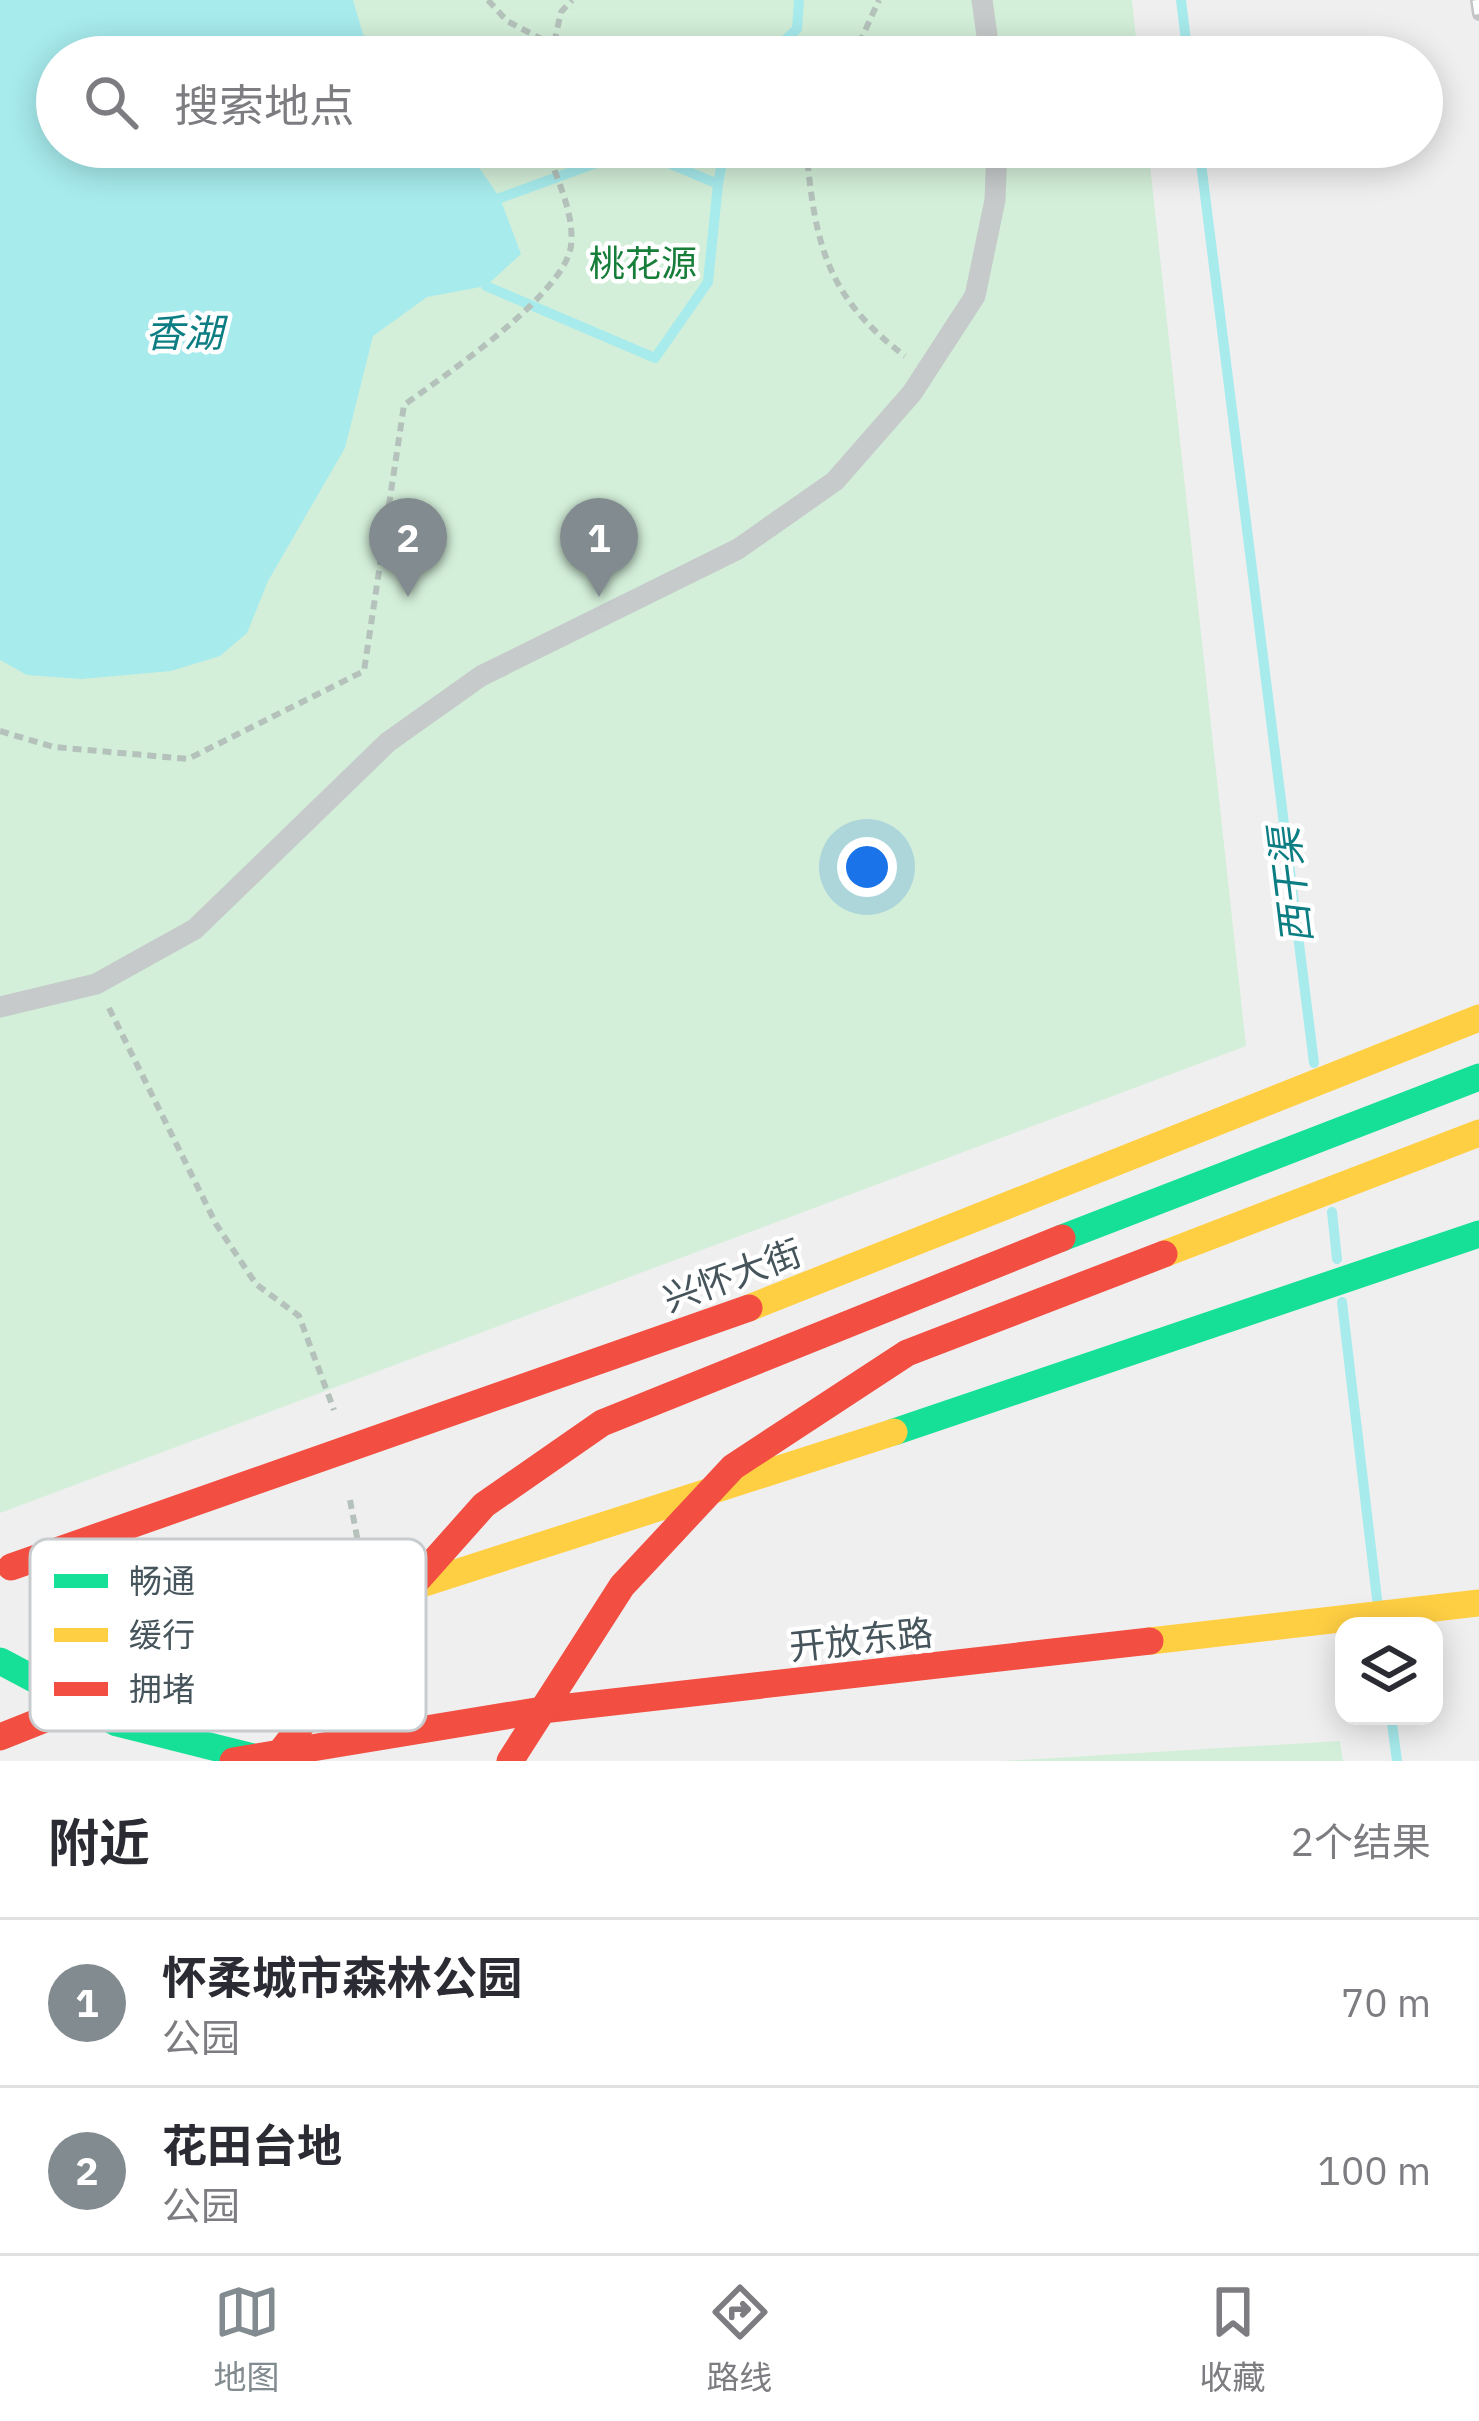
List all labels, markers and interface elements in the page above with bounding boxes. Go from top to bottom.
search box [36,36,1443,168]
icon: search [78,69,144,135]
text: 搜索地点 [174,76,354,134]
park label: 桃花源 [589,239,697,286]
water label: 香湖 [145,307,229,358]
pin: 2 [369,498,447,597]
pin: 1 [560,498,638,597]
water label: 西干渠 [1257,820,1322,947]
your location [837,837,897,897]
street label: 兴怀大街 [656,1228,808,1322]
legend [30,1539,426,1731]
text: 畅通 [129,1559,195,1602]
street label: 开放东路 [787,1608,935,1670]
text: 缓行 [129,1613,195,1656]
map controls [1335,1617,1443,1725]
button: layers [1335,1617,1443,1725]
text: 拥堵 [129,1667,195,1710]
text: 附近 [48,1809,150,1875]
text: 2个结果 [1291,1816,1431,1867]
text: 怀柔城市森林公园 [162,1948,522,2006]
text: 1 [75,1977,99,2028]
text: 70 m [1341,1977,1431,2028]
text: 公园 [162,2012,240,2063]
text: 花田台地 [162,2116,342,2174]
text: 2 [75,2145,99,2196]
text: 100 m [1318,2145,1431,2196]
text: 公园 [162,2180,240,2231]
tab: 地图 [214,2279,280,2399]
tab: 路线 [707,2279,773,2399]
tab: 收藏 [1200,2279,1266,2399]

